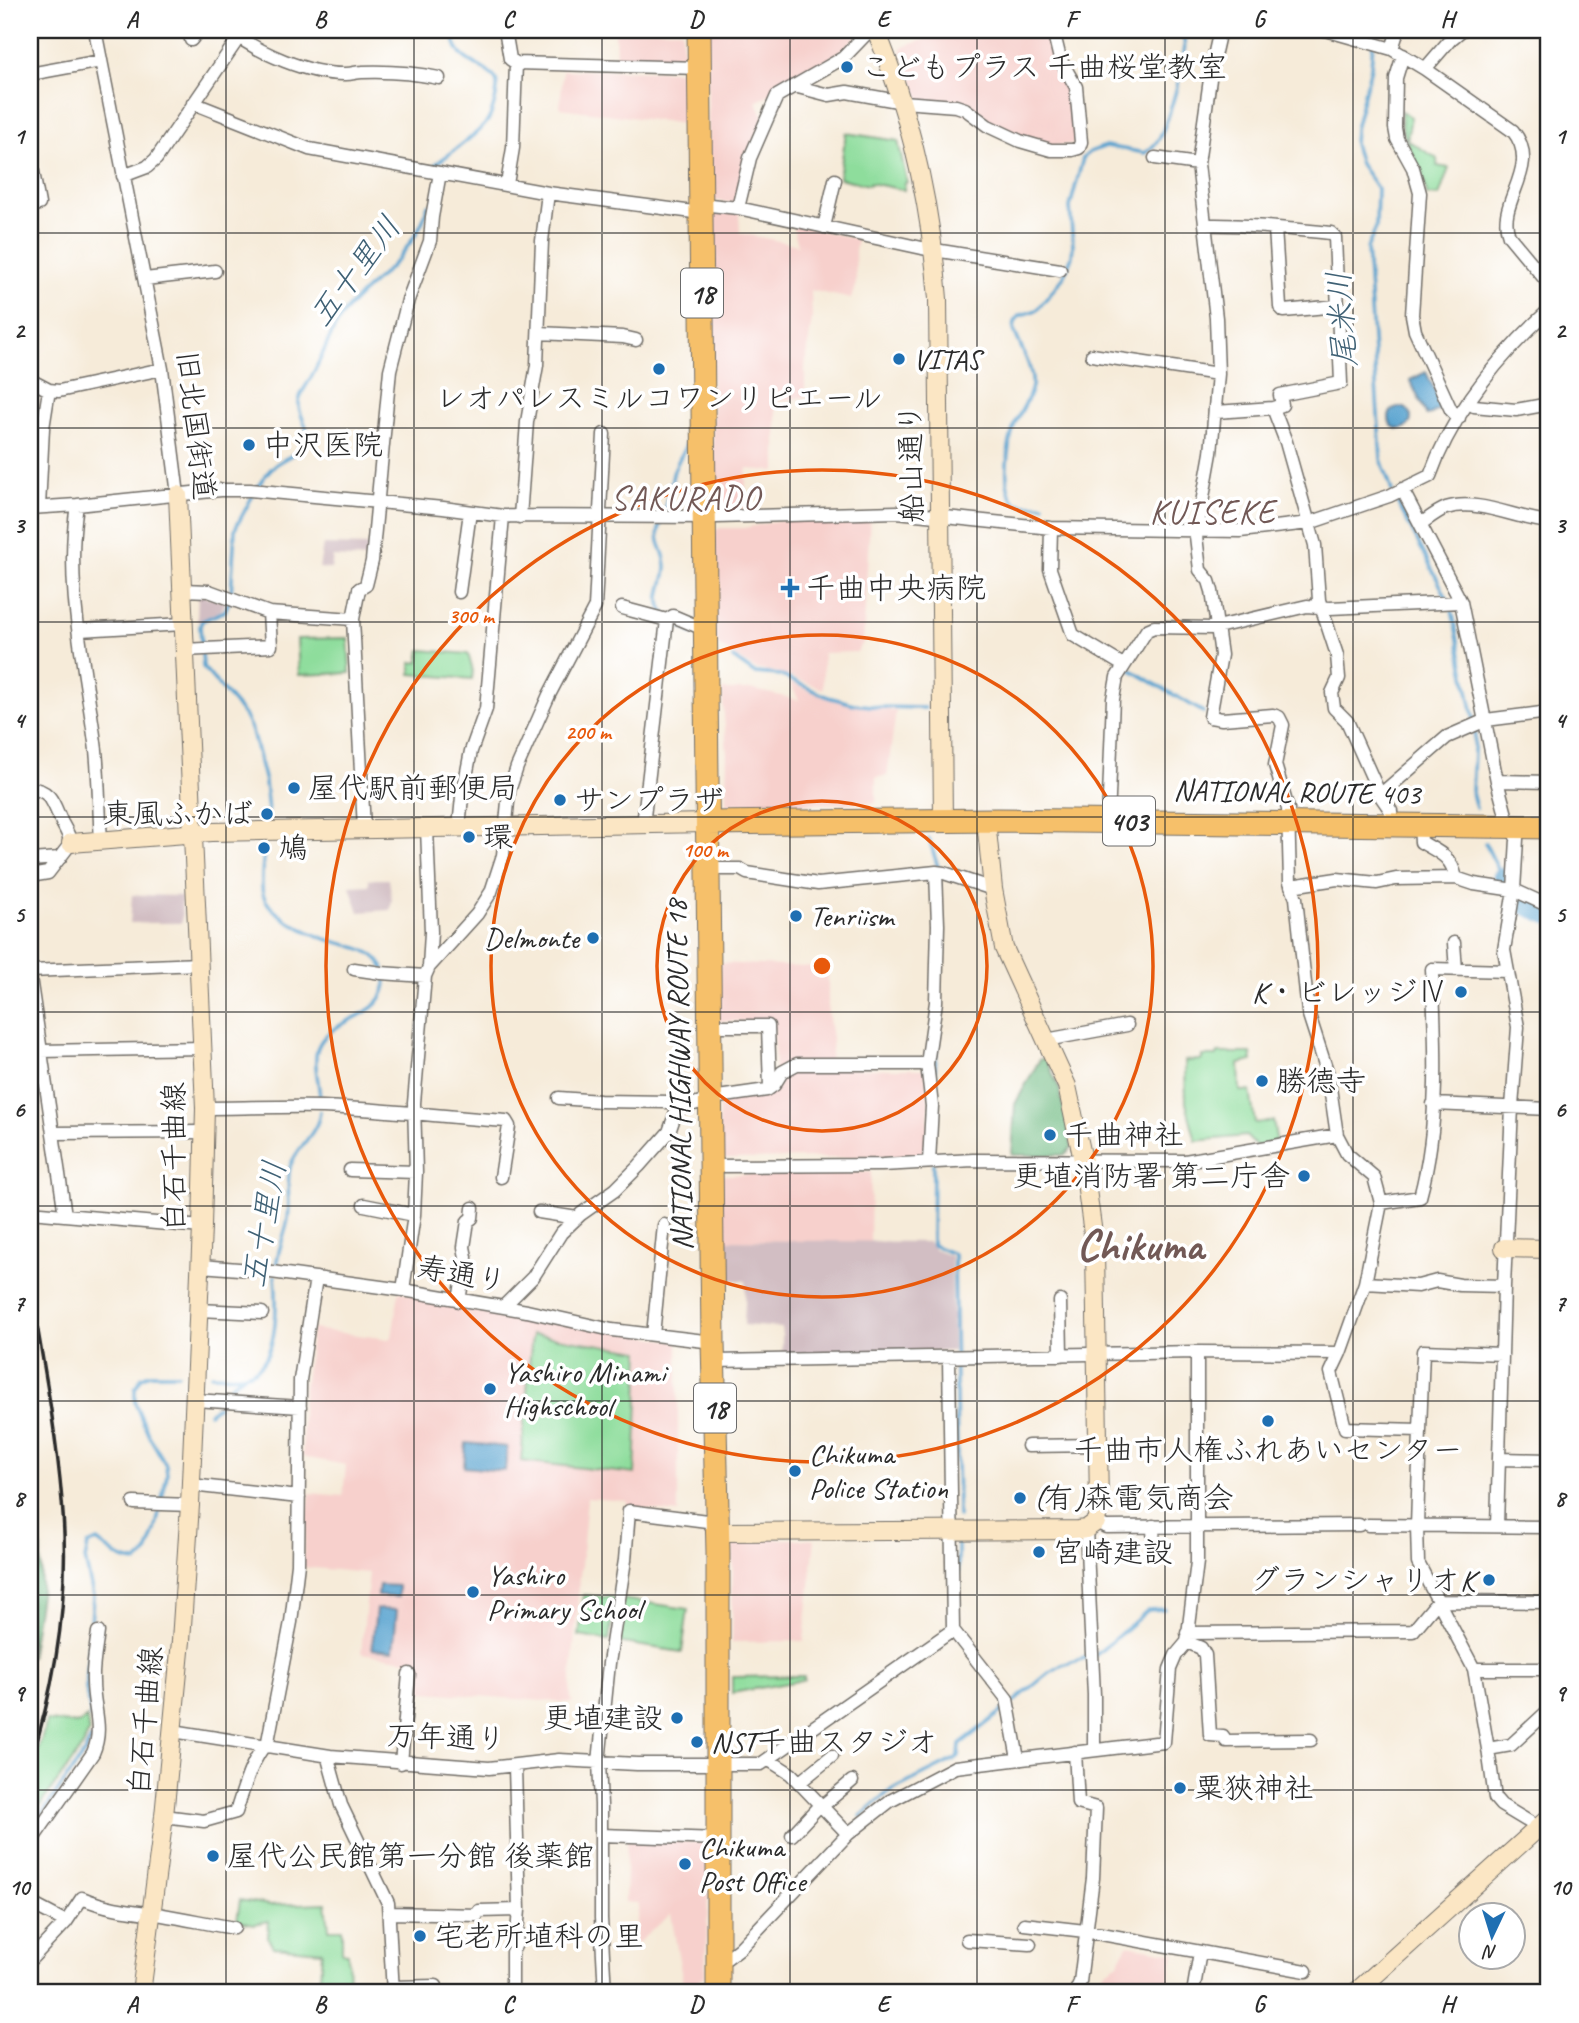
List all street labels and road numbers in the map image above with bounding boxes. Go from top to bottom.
road number: 18 [681,268,723,318]
street label: 旧北国街道 [168,348,224,502]
street label: 船山通り [891,403,931,523]
street label: NATIONAL ROUTE 403 [1173,771,1423,813]
road number: 403 [1103,796,1155,846]
street label: NATIONAL HIGHWAY ROUTE 18 [657,897,701,1251]
street label: 白石千曲線 [155,1082,193,1232]
street label: 寿通り [414,1247,510,1301]
road number: 18 [694,1384,736,1432]
street label: 白石千曲線 [120,1645,170,1797]
street label: 万年通り [385,1716,507,1758]

